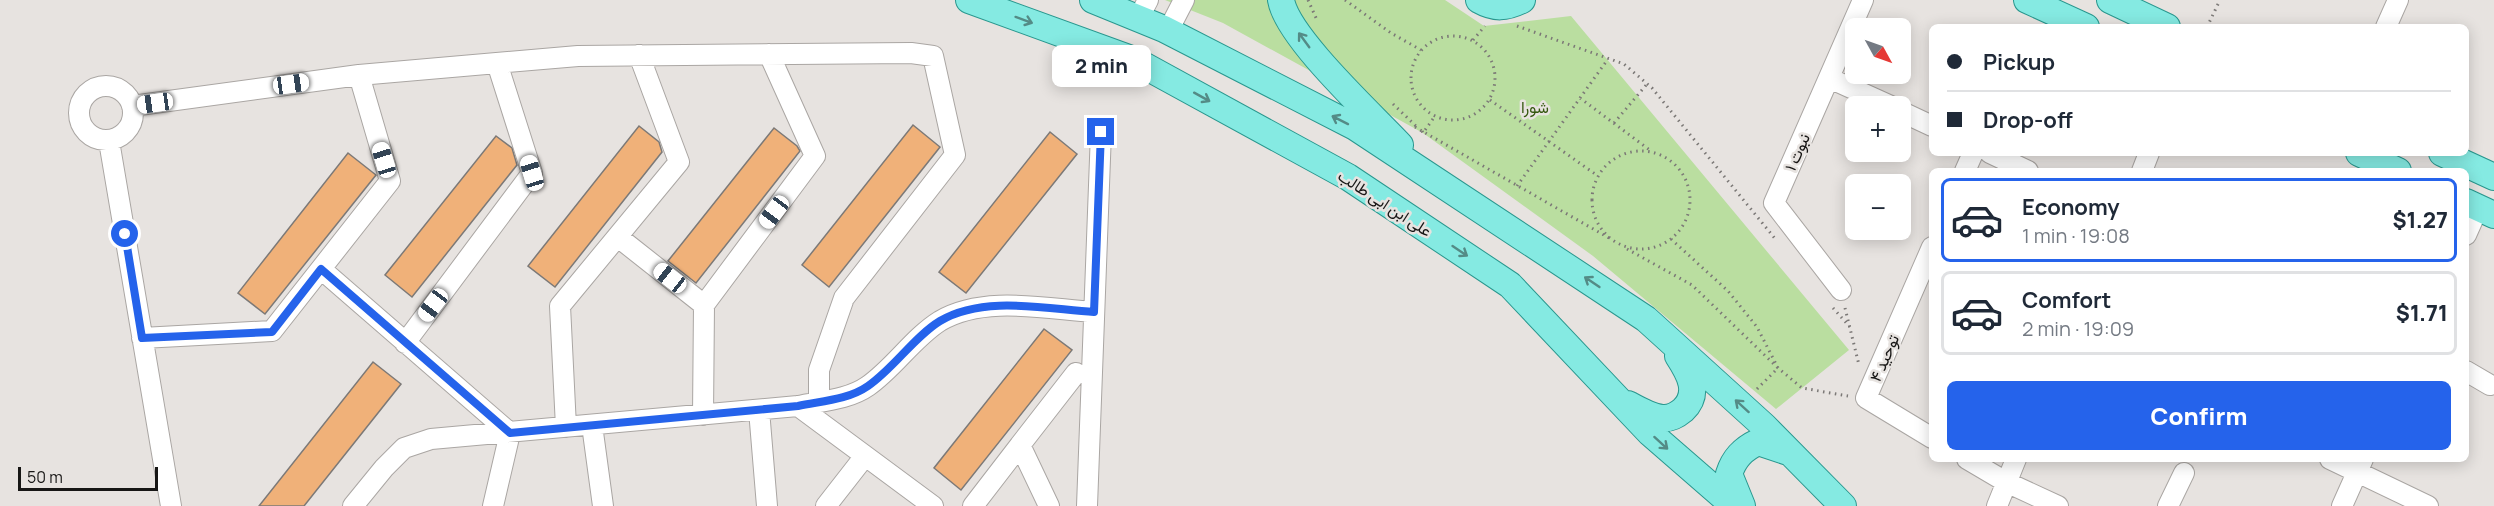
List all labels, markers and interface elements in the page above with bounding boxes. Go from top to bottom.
one-way arrow [1014,15,1033,26]
north arrow [1845,18,1911,84]
map controls [1845,18,1911,240]
one-way arrow [1298,33,1311,49]
callout: 2 min [1052,45,1150,87]
text: Pickup [1983,47,2055,77]
text: 2 min [1075,52,1128,79]
car [272,73,310,95]
car [136,92,174,114]
one-way arrow [1194,92,1211,104]
park label: شورا [1521,96,1549,118]
button: + [1845,96,1911,162]
text: Drop-off [1983,105,2073,135]
one-way arrow [1331,113,1349,125]
route end [1087,118,1114,145]
street label: نبوت ۱ [1779,130,1815,174]
car [370,140,398,180]
car [518,153,546,193]
street label: علی ابن ابی طالب [1334,164,1436,242]
button: − [1845,174,1911,240]
car [756,192,792,232]
text: Economy [2022,192,2120,222]
icon: car [1950,193,2004,247]
text: $1.27 [2392,205,2448,235]
route start [111,220,138,247]
text: 1 min · 19:08 [2022,222,2130,249]
one-way arrow [1451,245,1468,258]
car [650,260,690,296]
one-way arrow [1583,276,1600,289]
car [415,285,451,325]
text: Comfort [2022,285,2111,315]
icon: car [1950,286,2004,340]
text: $1.71 [2396,298,2448,328]
text: 2 min · 19:09 [2022,315,2134,342]
street label: توحید ۴ [1864,331,1904,385]
button: Confirm [1947,381,2451,450]
one-way arrow [1735,399,1750,413]
one-way arrow [1653,436,1668,450]
scale bar [18,464,158,492]
text: 50 m [27,466,63,488]

